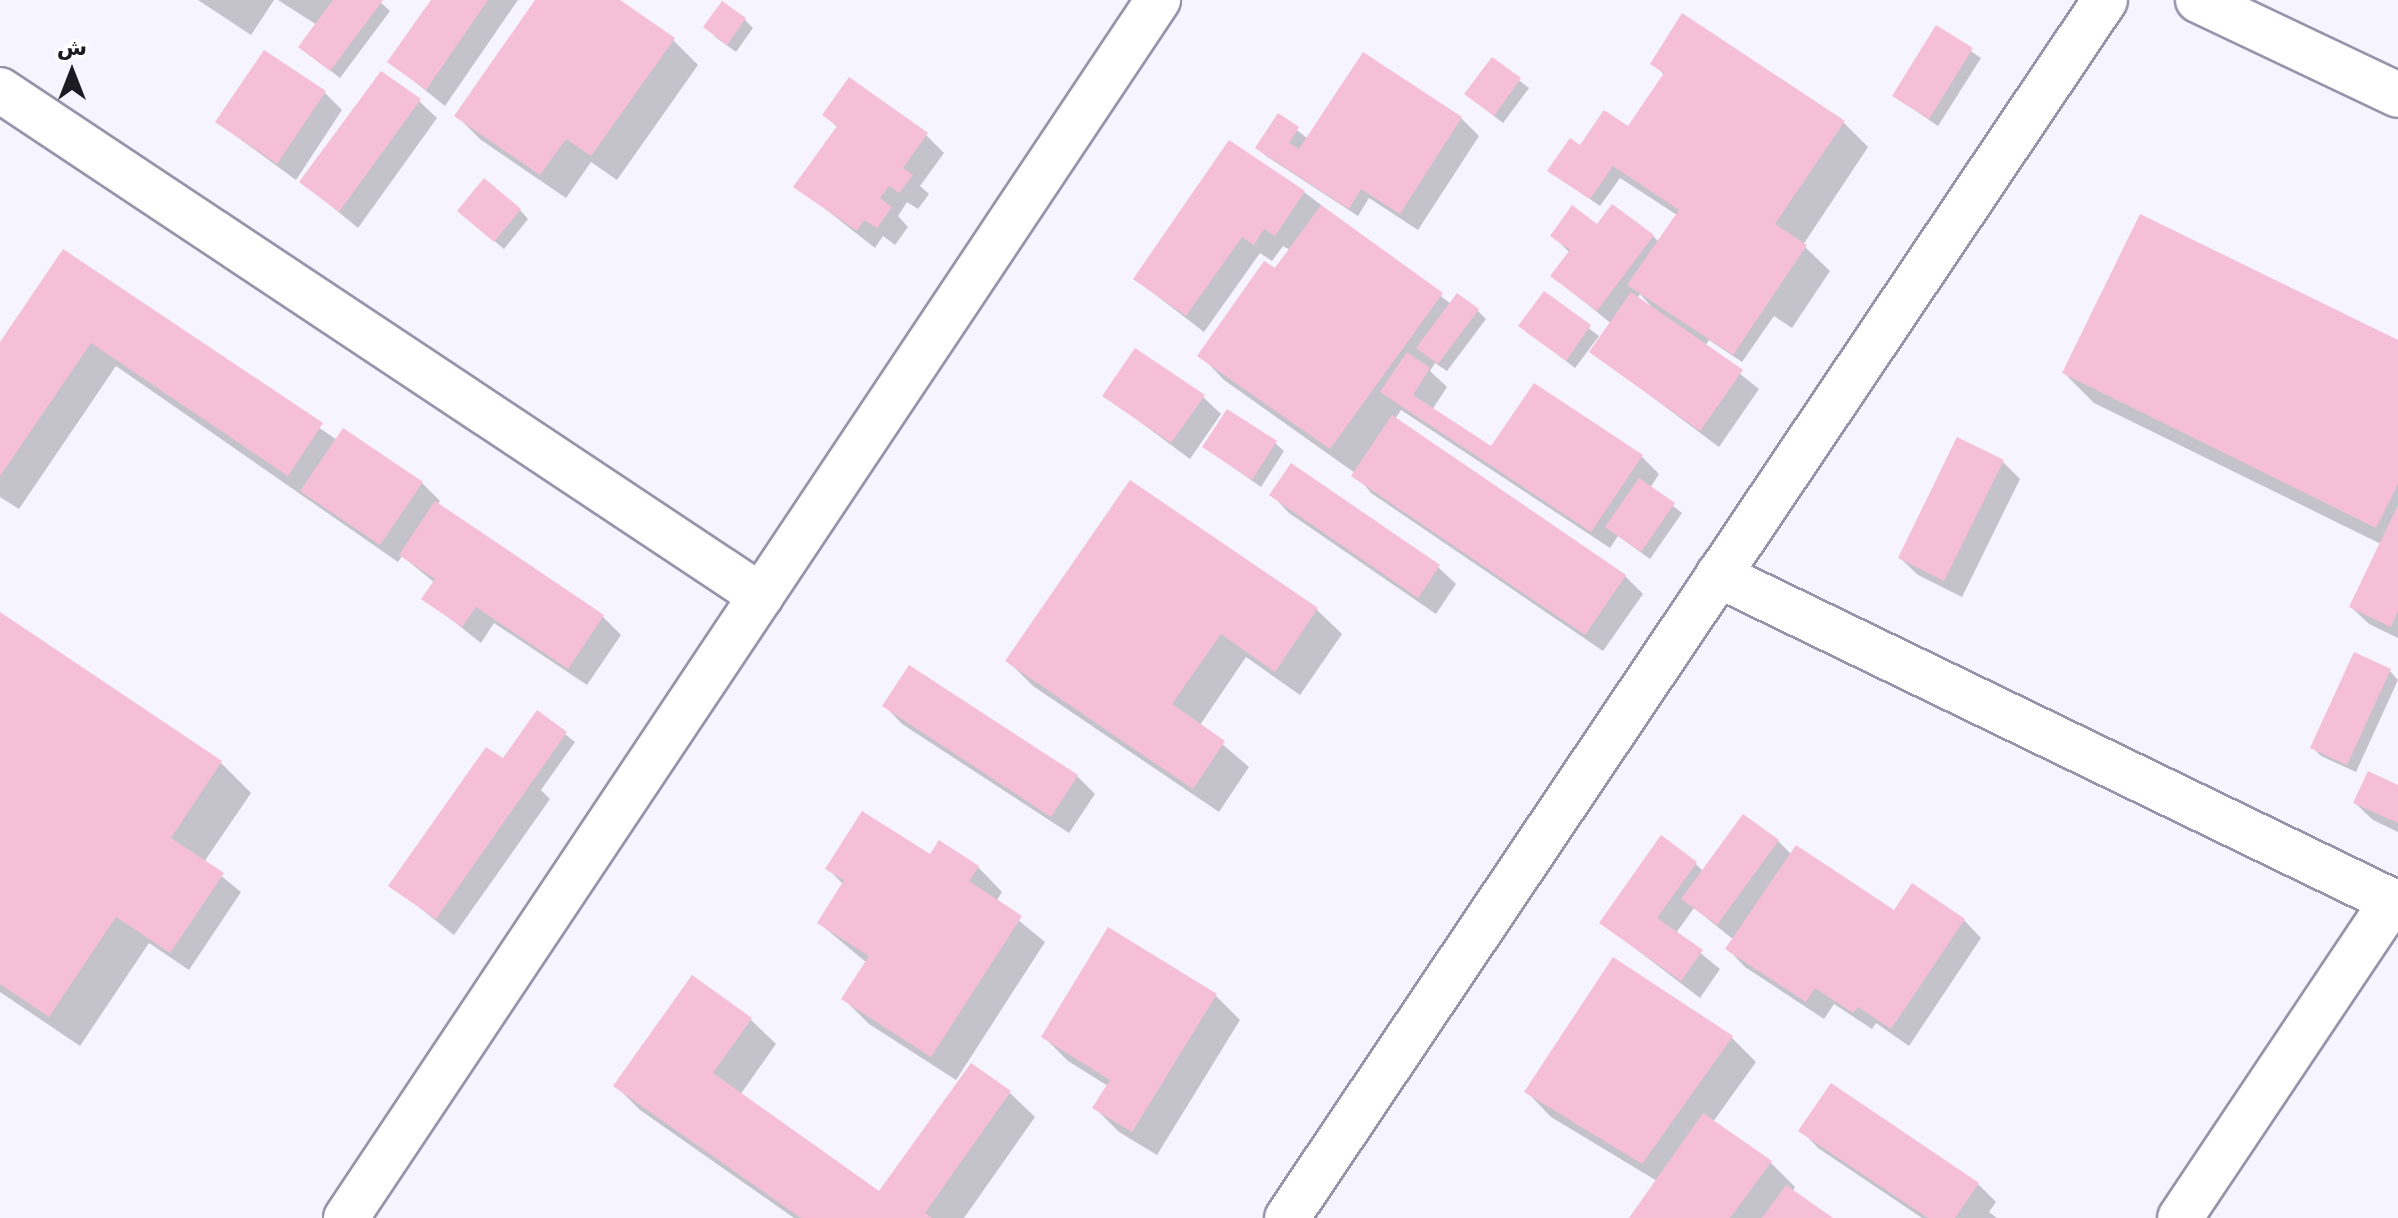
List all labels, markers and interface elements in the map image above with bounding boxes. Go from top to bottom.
north arrow [32,32,112,112]
text: ش [57,35,87,60]

